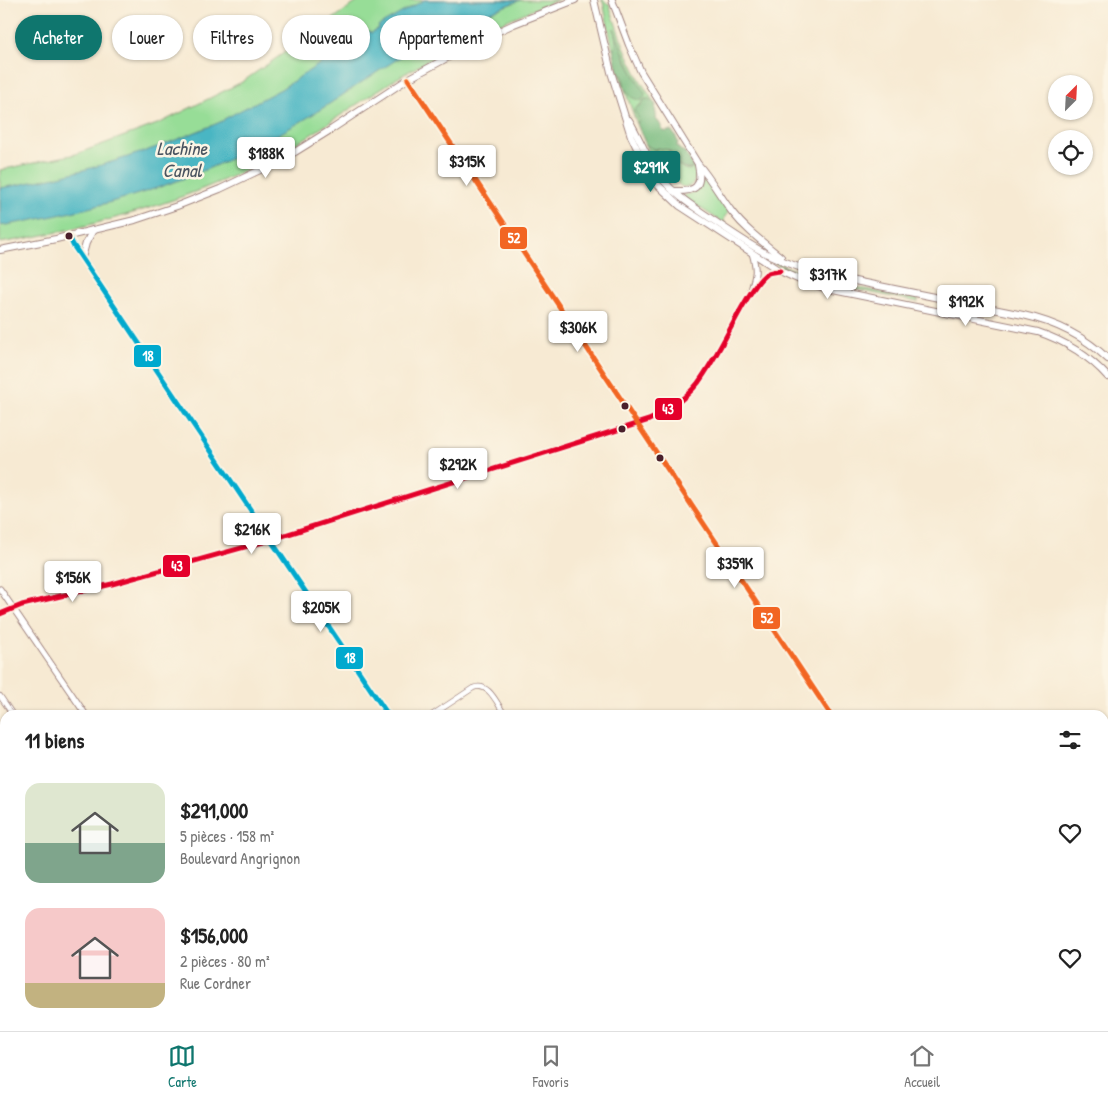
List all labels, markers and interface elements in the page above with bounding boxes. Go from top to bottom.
chip: Acheter [15,15,102,60]
chip: Louer [112,15,183,60]
chip: Filtres [193,15,272,60]
chip: Nouveau [282,15,370,60]
chip: Appartement [380,15,502,60]
north arrow [1048,75,1092,120]
map controls [1048,75,1093,175]
button: locate [1048,130,1093,175]
water label: Lachine Canal [157,135,209,183]
pin: $188K [231,136,301,179]
text: $188K [248,142,284,164]
pin: $315K [432,144,502,187]
text: $315K [449,150,485,172]
pin: $291K [616,150,686,193]
text: $291K [633,156,669,178]
line badge: 52 [499,226,528,250]
text: 52 [508,228,521,247]
unlabelled marker [64,231,74,241]
pin: $317K [793,258,863,300]
text: $317K [809,263,847,285]
pin: $192K [931,284,1001,327]
text: $192K [948,290,984,312]
pin: $306K [543,310,613,353]
text: $306K [559,316,597,338]
line badge: 18 [133,344,162,368]
text: 18 [142,346,154,365]
line badge: 43 [654,397,683,421]
text: 43 [662,399,674,418]
unlabelled marker [620,401,630,411]
unlabelled marker [617,424,627,434]
pin: $292K [423,448,493,490]
text: $292K [439,453,477,475]
unlabelled marker [655,453,665,463]
pin: $216K [217,512,287,555]
text: $216K [234,518,270,540]
pin: $359K [700,546,770,589]
text: $359K [717,552,753,574]
line badge: 43 [162,554,191,578]
text: 43 [171,556,183,575]
pin: $156K [38,560,108,603]
text: $156K [55,566,91,588]
pin: $205K [286,590,356,633]
text: $205K [302,596,340,618]
line badge: 52 [752,606,781,630]
text: 52 [761,608,774,627]
line badge: 18 [335,646,364,670]
text: 18 [344,648,356,667]
text: 11 biens [25,726,84,755]
icon: filters [1056,726,1084,754]
text: $291,000 [180,796,248,825]
icon: home [65,803,125,863]
icon: heart [1056,819,1084,847]
text: 5 pièces · 158 m² [180,825,274,847]
text: Boulevard Angrignon [180,847,300,869]
text: $156,000 [180,921,248,950]
icon: home [65,928,125,988]
icon: heart [1056,944,1084,972]
text: 2 pièces · 80 m² [180,950,270,972]
text: Rue Cordner [180,972,251,994]
tab: Carte [168,1042,197,1091]
tab: Favoris [533,1042,569,1091]
tab: Accueil [904,1042,940,1091]

